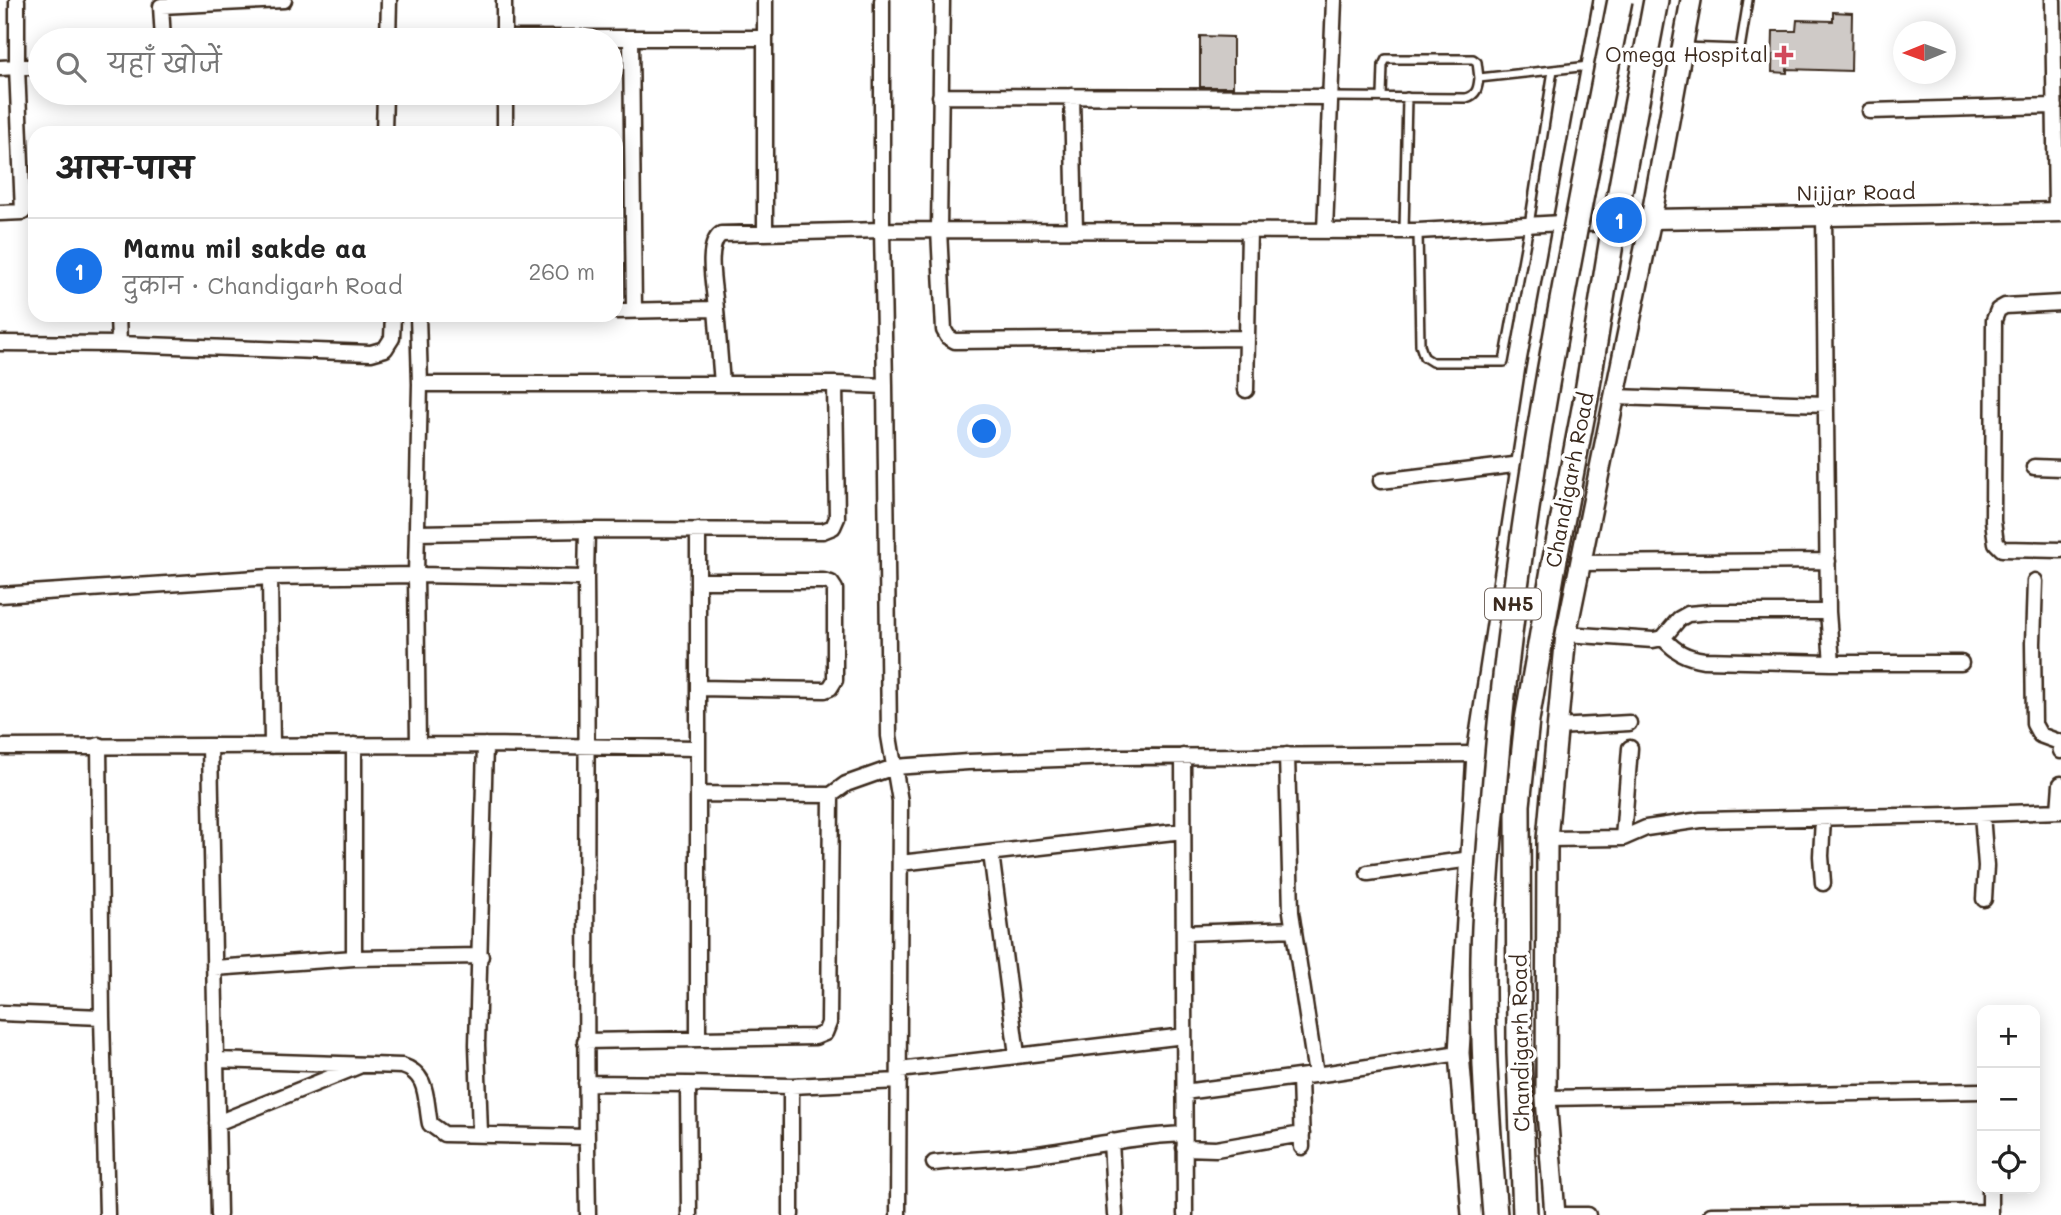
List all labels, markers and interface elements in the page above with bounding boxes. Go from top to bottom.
north arrow [1893,21,1956,84]
search box [28,28,623,105]
place label: Omega Hospital [1605,40,1768,67]
marker: Omega Hospital [1774,45,1794,65]
text: यहाँ खोजें [108,46,221,80]
icon: search [52,48,90,86]
text: आस-पास [56,147,194,187]
street label: Nijjar Road [1796,177,1916,206]
pin: 1 [1596,194,1642,246]
text: Mamu mil sakde aa [123,231,367,265]
text: 1 [74,256,84,286]
text: 260 m [528,256,595,286]
text: दुकान · Chandigarh Road [123,270,403,300]
street label: Chandigarh Road [1538,390,1599,570]
your location [967,414,1001,448]
road number: NH5 [1485,589,1541,620]
street label: Chandigarh Road [1504,954,1535,1132]
map controls [1977,1005,2040,1194]
button: + [1977,1005,2040,1068]
button: − [1977,1068,2040,1131]
button: locate [1977,1131,2040,1194]

